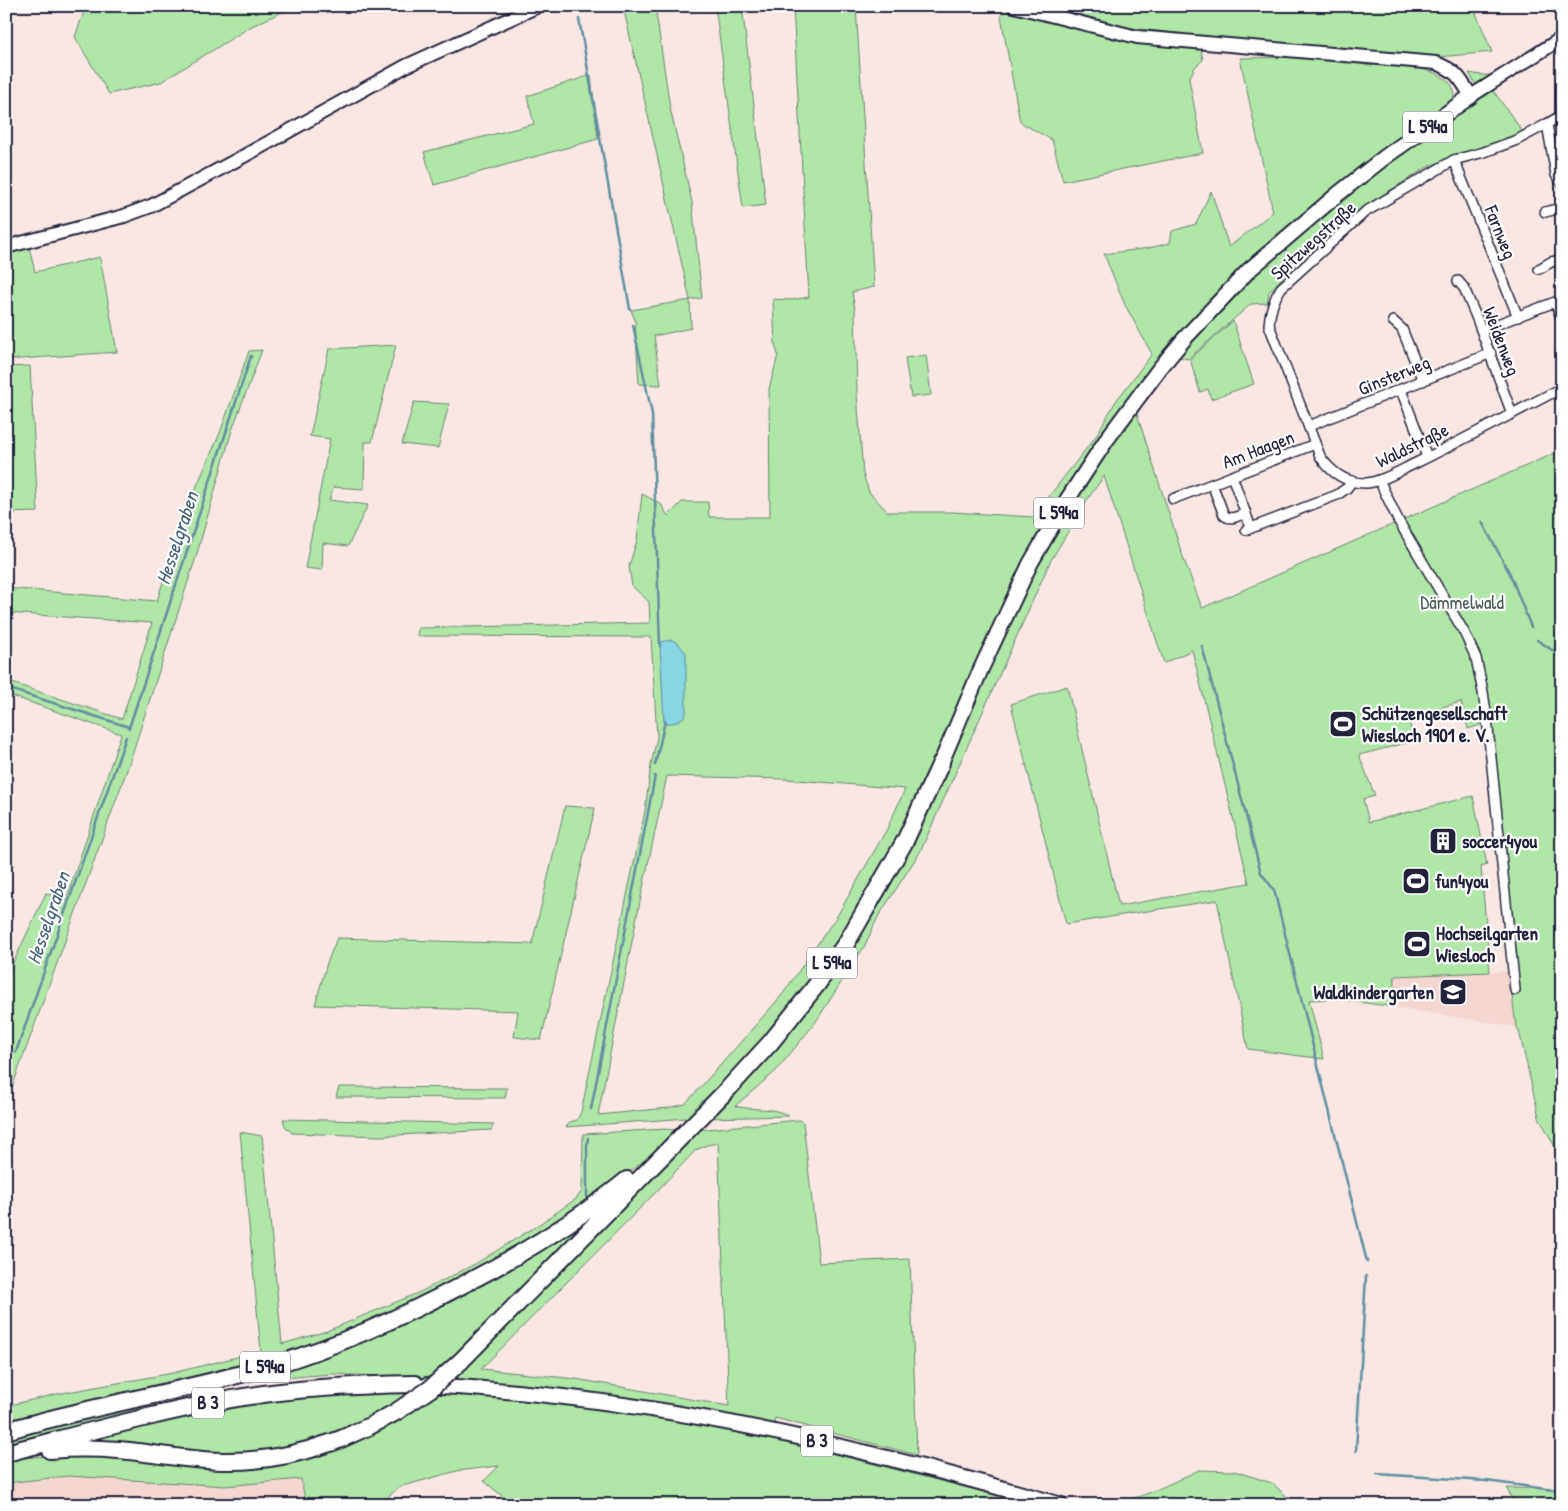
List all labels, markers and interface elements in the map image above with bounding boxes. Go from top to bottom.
road number: L 594a [1403,111,1453,142]
street label: Spitzwegstraße [1265,194,1362,285]
street label: Farnweg [1478,201,1523,263]
street label: Weidenweg [1477,303,1527,379]
street label: Ginsterweg [1354,349,1434,401]
street label: Waldstraße [1371,416,1453,474]
street label: Am Haagen [1218,423,1298,475]
water label: Hesselgraben [149,486,206,588]
road number: L 594a [1034,498,1084,528]
park label: Dämmelwald [1420,589,1504,615]
place label: Schützengesellschaft Wiesloch 1901 e. V. [1362,700,1509,748]
sports icon: Schützengesellschaft Wiesloch 1901 e. V. [1328,709,1358,739]
building icon: soccer4you [1428,826,1458,856]
place label: soccer4you [1462,828,1537,855]
water label: Hesselgraben [19,866,77,968]
sports icon: fun4you [1401,866,1431,896]
place label: fun4you [1435,868,1489,895]
place label: Hochseilgarten Wiesloch [1436,920,1538,968]
sports icon: Hochseilgarten Wiesloch [1402,929,1432,959]
road number: L 594a [807,948,857,978]
school or university icon: Waldkindergarten [1438,977,1468,1007]
place label: Waldkindergarten [1313,979,1434,1006]
road number: L 594a [240,1351,290,1382]
road number: B 3 [192,1388,224,1419]
road number: B 3 [801,1425,833,1456]

